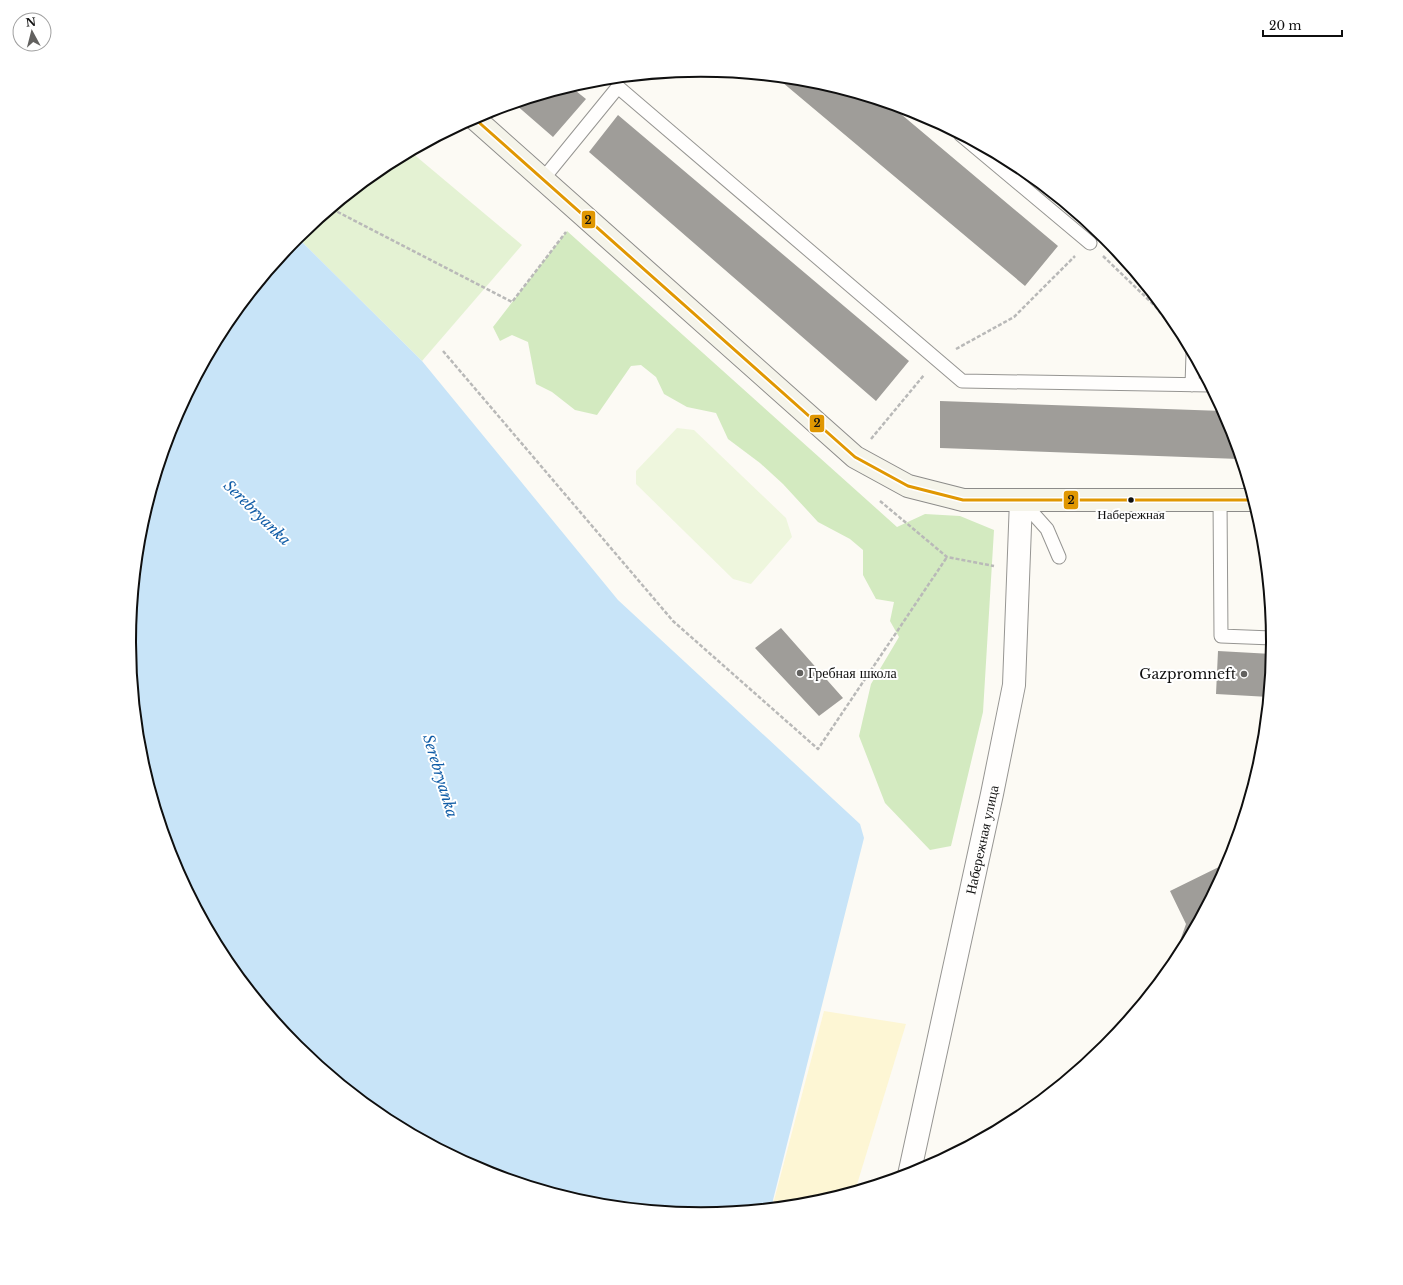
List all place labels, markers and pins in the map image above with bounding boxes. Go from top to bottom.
marker: Набережная [1126,495,1136,505]
place label: Набережная [1097,506,1165,523]
place label: Гребная школа [808,664,897,682]
place label: Gazpromneft [1139,665,1237,683]
marker: Гребная школа [795,668,805,678]
marker: Gazpromneft [1239,669,1249,679]

